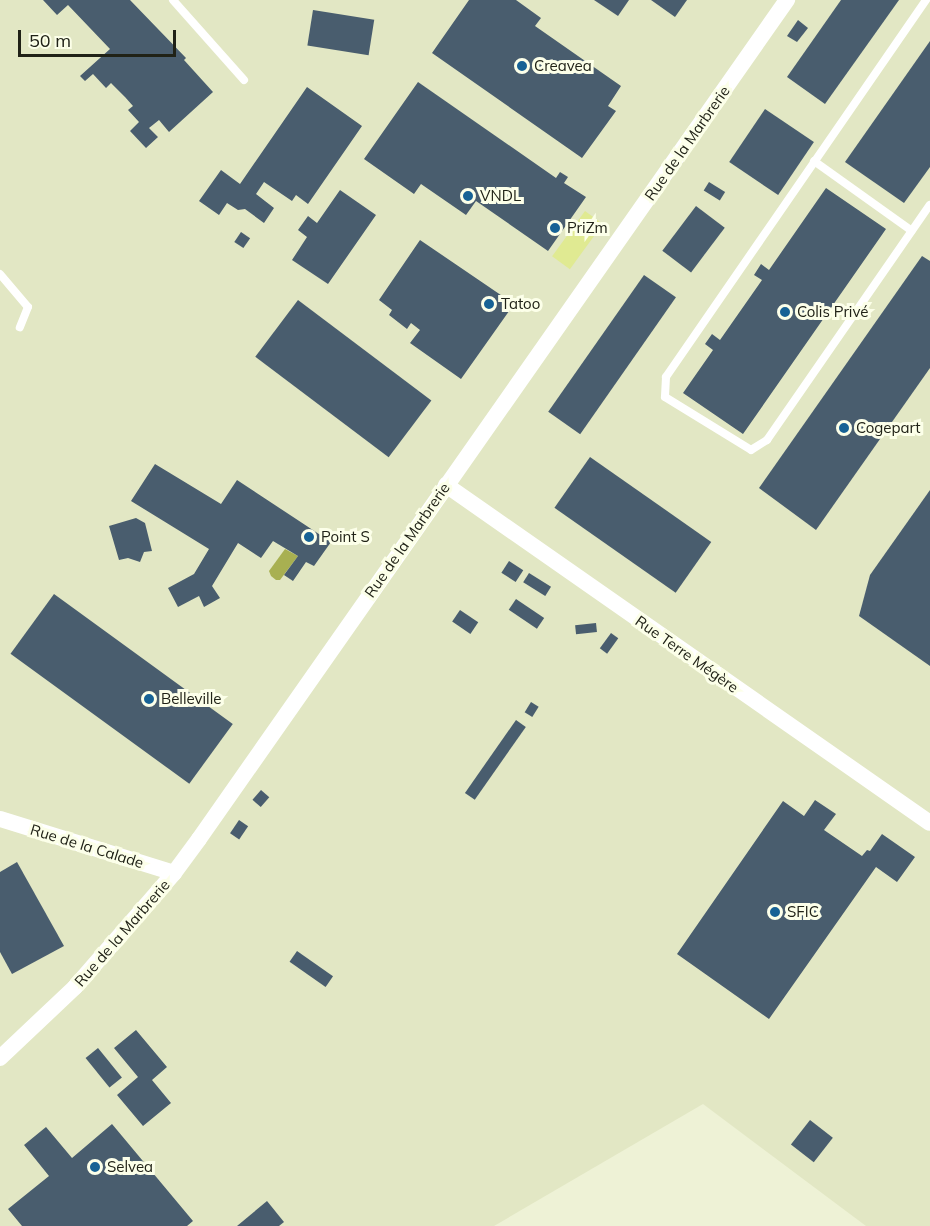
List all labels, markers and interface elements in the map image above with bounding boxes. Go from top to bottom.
scale bar [21,18,178,56]
text: 50 m [29,29,71,52]
place label: Creavea [534,57,592,75]
marker: Creavea [515,59,529,73]
street label: Rue de la Marbrerie [641,82,733,204]
place label: VNDL [480,187,521,205]
marker: VNDL [461,189,475,203]
place label: PriZm [567,219,608,237]
marker: PriZm [548,221,562,235]
place label: Tatoo [501,295,540,313]
marker: Tatoo [482,297,496,311]
place label: Colis Privé [797,303,868,321]
marker: Colis Privé [778,305,792,319]
place label: Cogepart [856,419,921,437]
marker: Cogepart [837,421,851,435]
street label: Rue de la Marbrerie [361,479,453,601]
place label: Point S [321,528,370,546]
marker: Point S [302,530,316,544]
street label: Rue Terre Mégère [632,612,742,696]
place label: Belleville [161,690,221,708]
marker: Belleville [142,692,156,706]
street label: Rue de la Calade [28,820,146,872]
street label: Rue de la Marbrerie [71,876,173,990]
place label: SFIC [787,903,819,921]
marker: SFIC [768,905,782,919]
place label: Selvea [107,1158,153,1176]
marker: Selvea [88,1160,102,1174]

